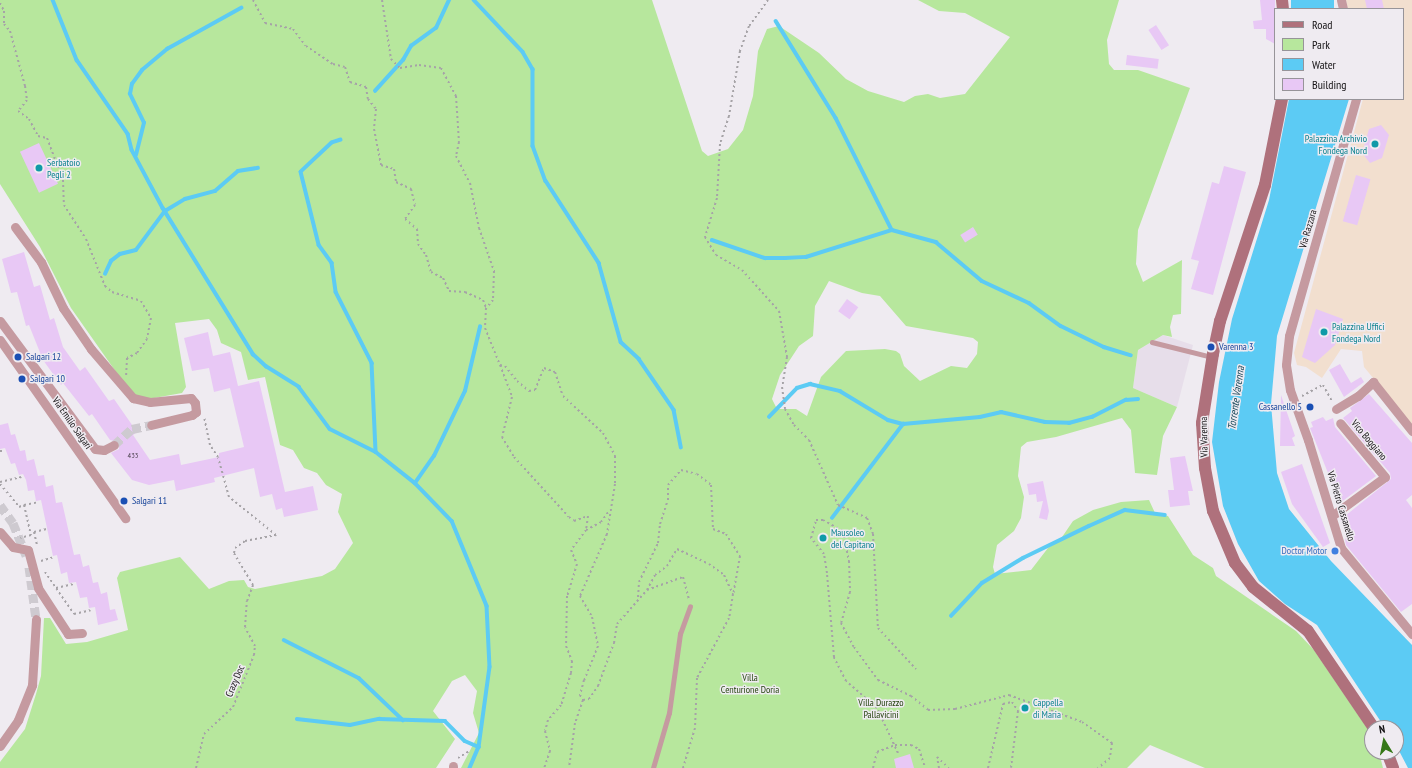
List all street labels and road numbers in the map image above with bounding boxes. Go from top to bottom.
street label: Via Razzara [1297,208,1319,250]
street label: Via Emilio Salgari [50,395,94,451]
street label: Via Varenna [1198,417,1210,457]
street label: Vico Boggiano [1349,417,1389,463]
street label: Via Pietro Cassanello [1325,470,1357,542]
street label: Crazy Doc [223,663,247,699]

